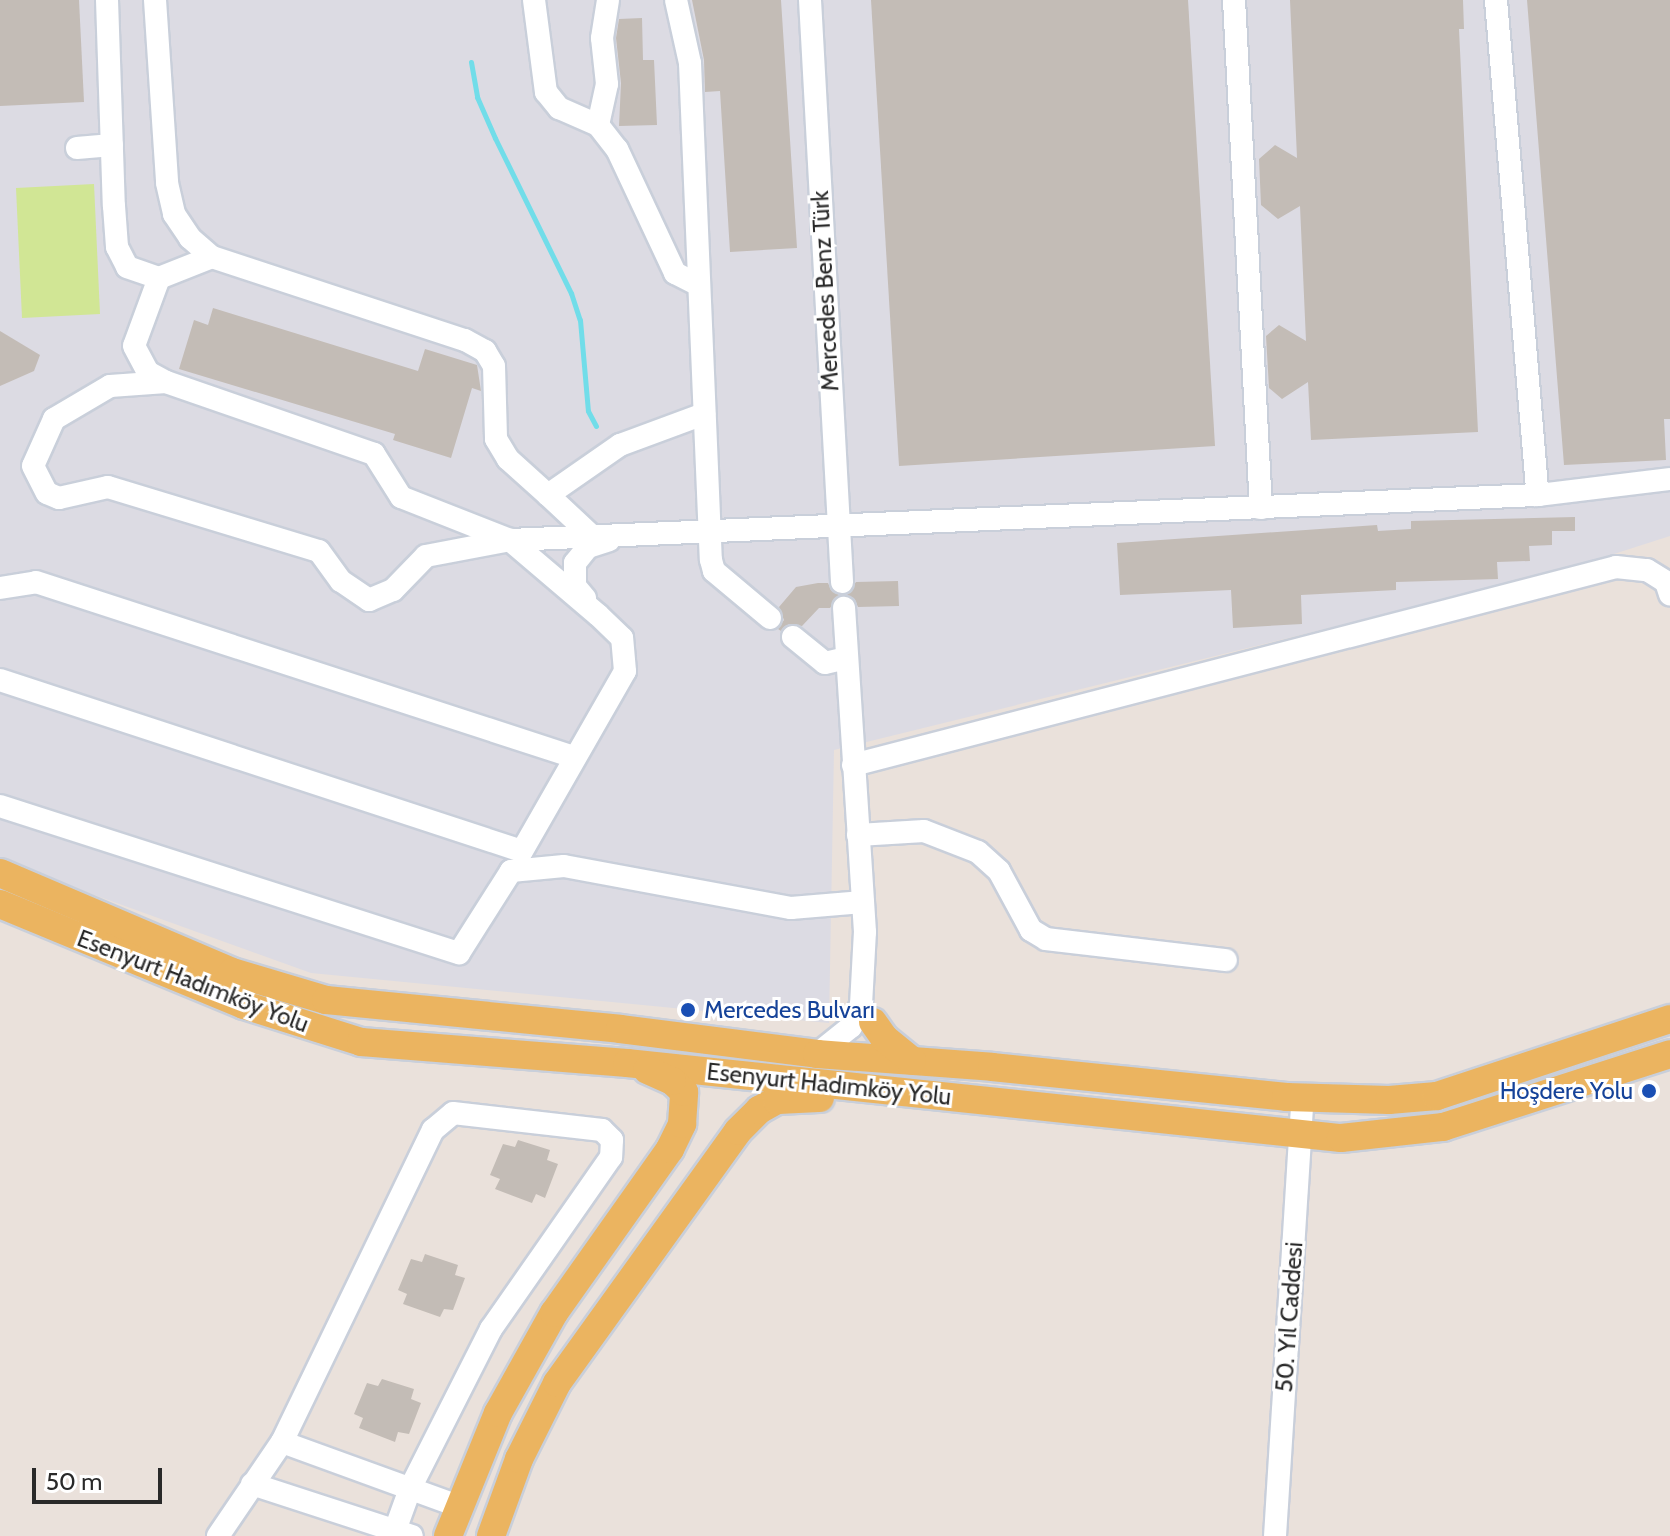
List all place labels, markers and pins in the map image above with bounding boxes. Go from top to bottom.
place label: Mercedes Bulvarı [704,996,875,1024]
marker: Mercedes Bulvarı [679,1001,697,1019]
place label: Hoşdere Yolu [1500,1077,1633,1105]
marker: Hoşdere Yolu [1640,1082,1658,1100]

